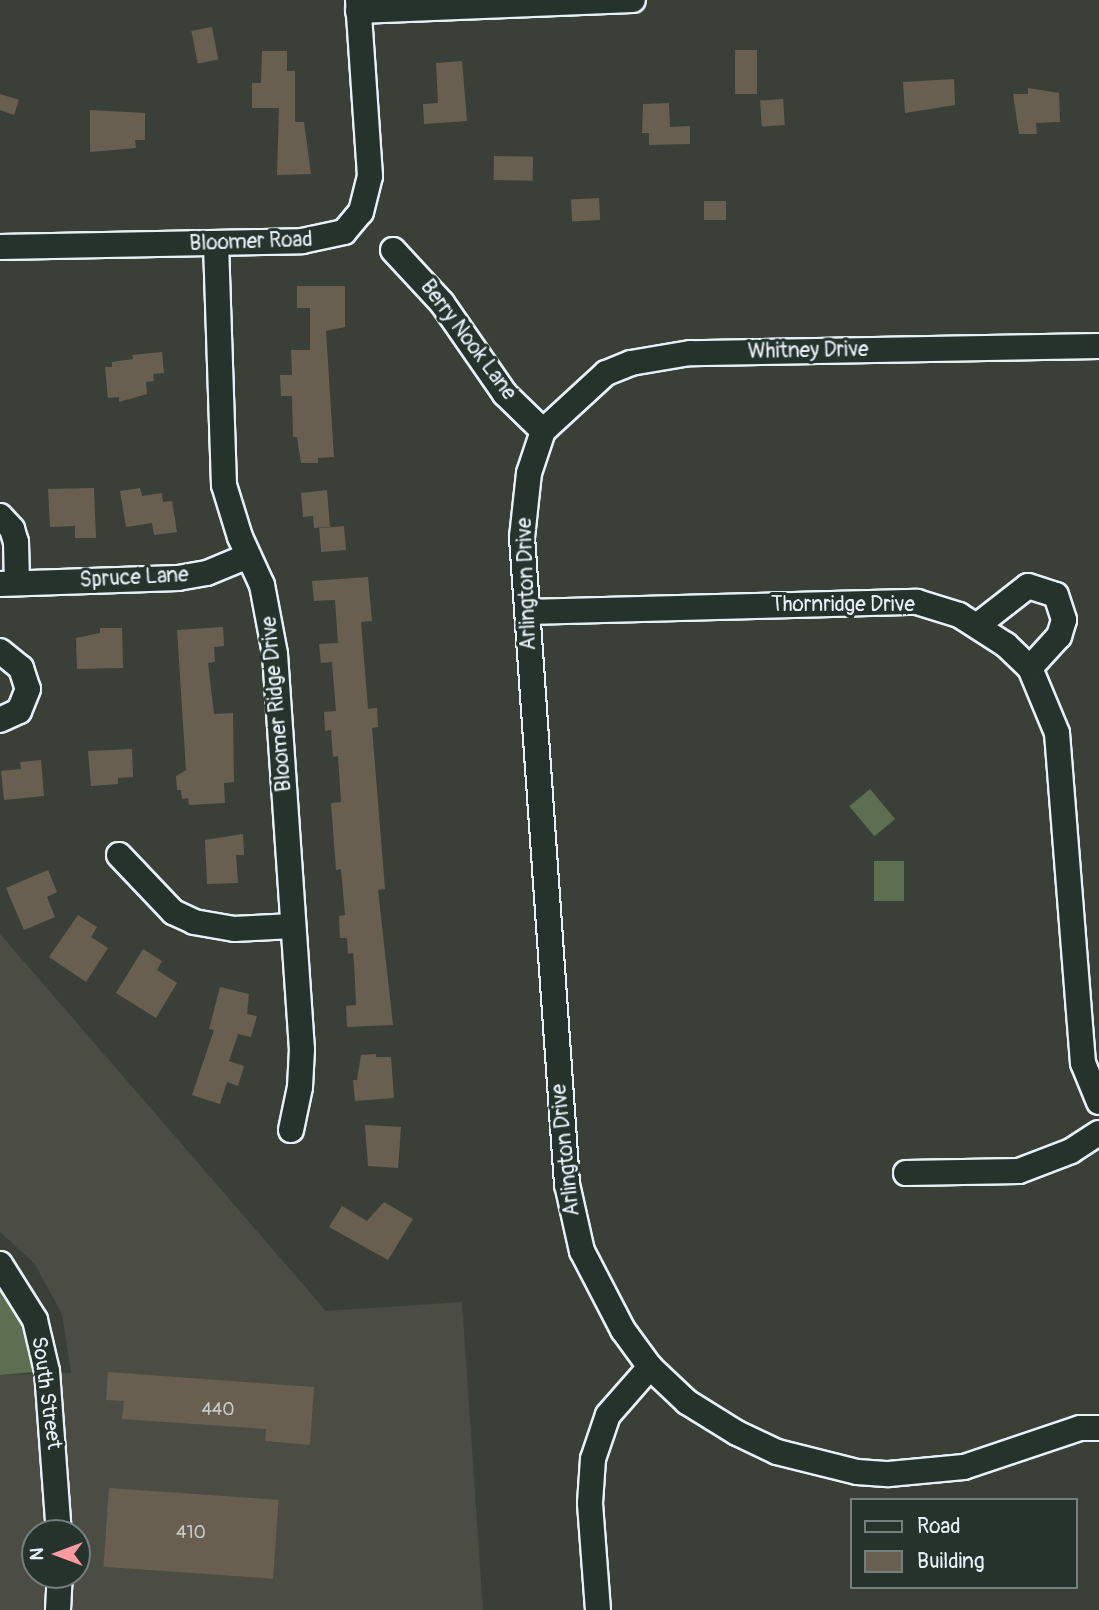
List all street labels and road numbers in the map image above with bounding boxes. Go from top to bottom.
street label: Bloomer Road [189,227,313,257]
street label: Berry Nook Lane [415,275,521,405]
street label: Whitney Drive [747,337,869,365]
street label: Arlington Drive [512,517,542,651]
street label: Spruce Lane [79,563,189,593]
street label: Thornridge Drive [771,592,915,618]
street label: Bloomer Ridge Drive [257,615,297,793]
street label: Arlington Drive [547,1083,585,1217]
street label: South Street [26,1335,66,1451]

